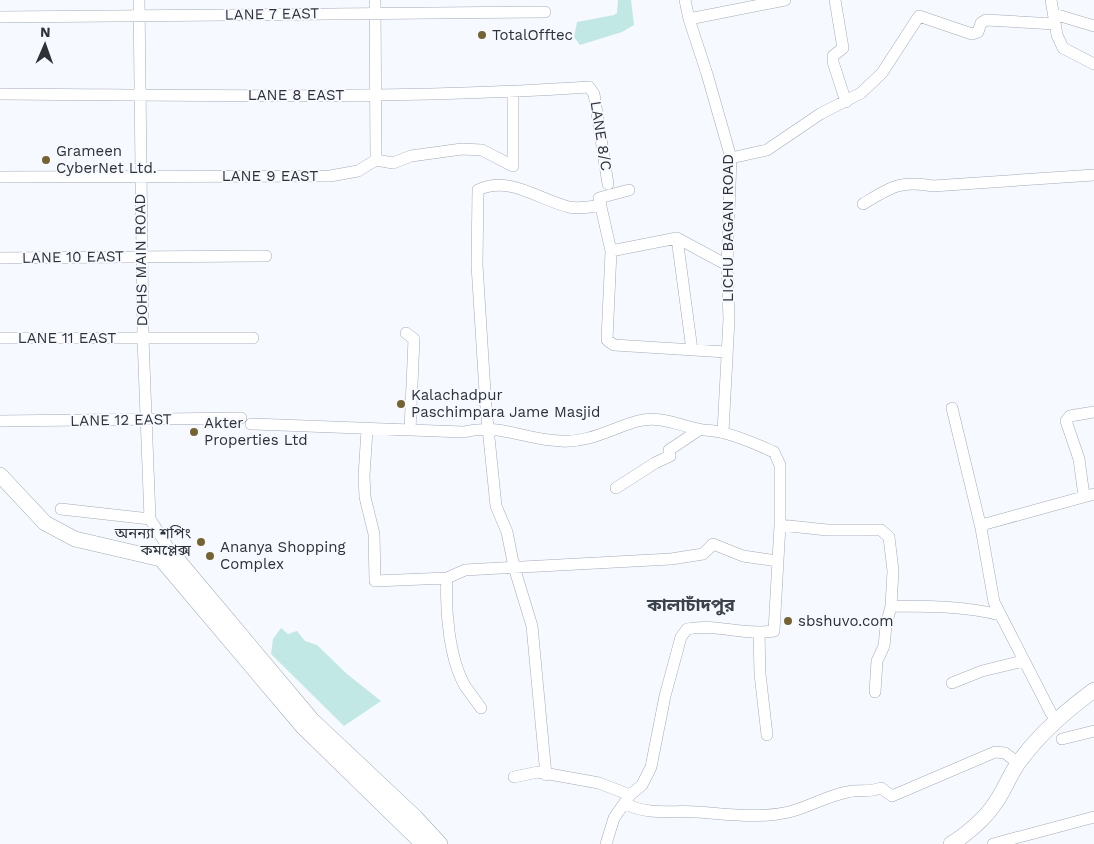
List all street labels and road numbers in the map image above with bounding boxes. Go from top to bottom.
street label: LANE 7 EAST [225,4,319,24]
street label: LANE 8 EAST [248,86,344,104]
street label: LANE 8/C [587,100,615,172]
street label: LICHU BAGAN ROAD [719,154,737,302]
street label: LANE 9 EAST [222,167,318,185]
street label: DOHS MAIN ROAD [131,194,151,326]
street label: LANE 10 EAST [22,247,124,267]
street label: LANE 11 EAST [18,329,116,347]
street label: LANE 12 EAST [70,410,172,430]

